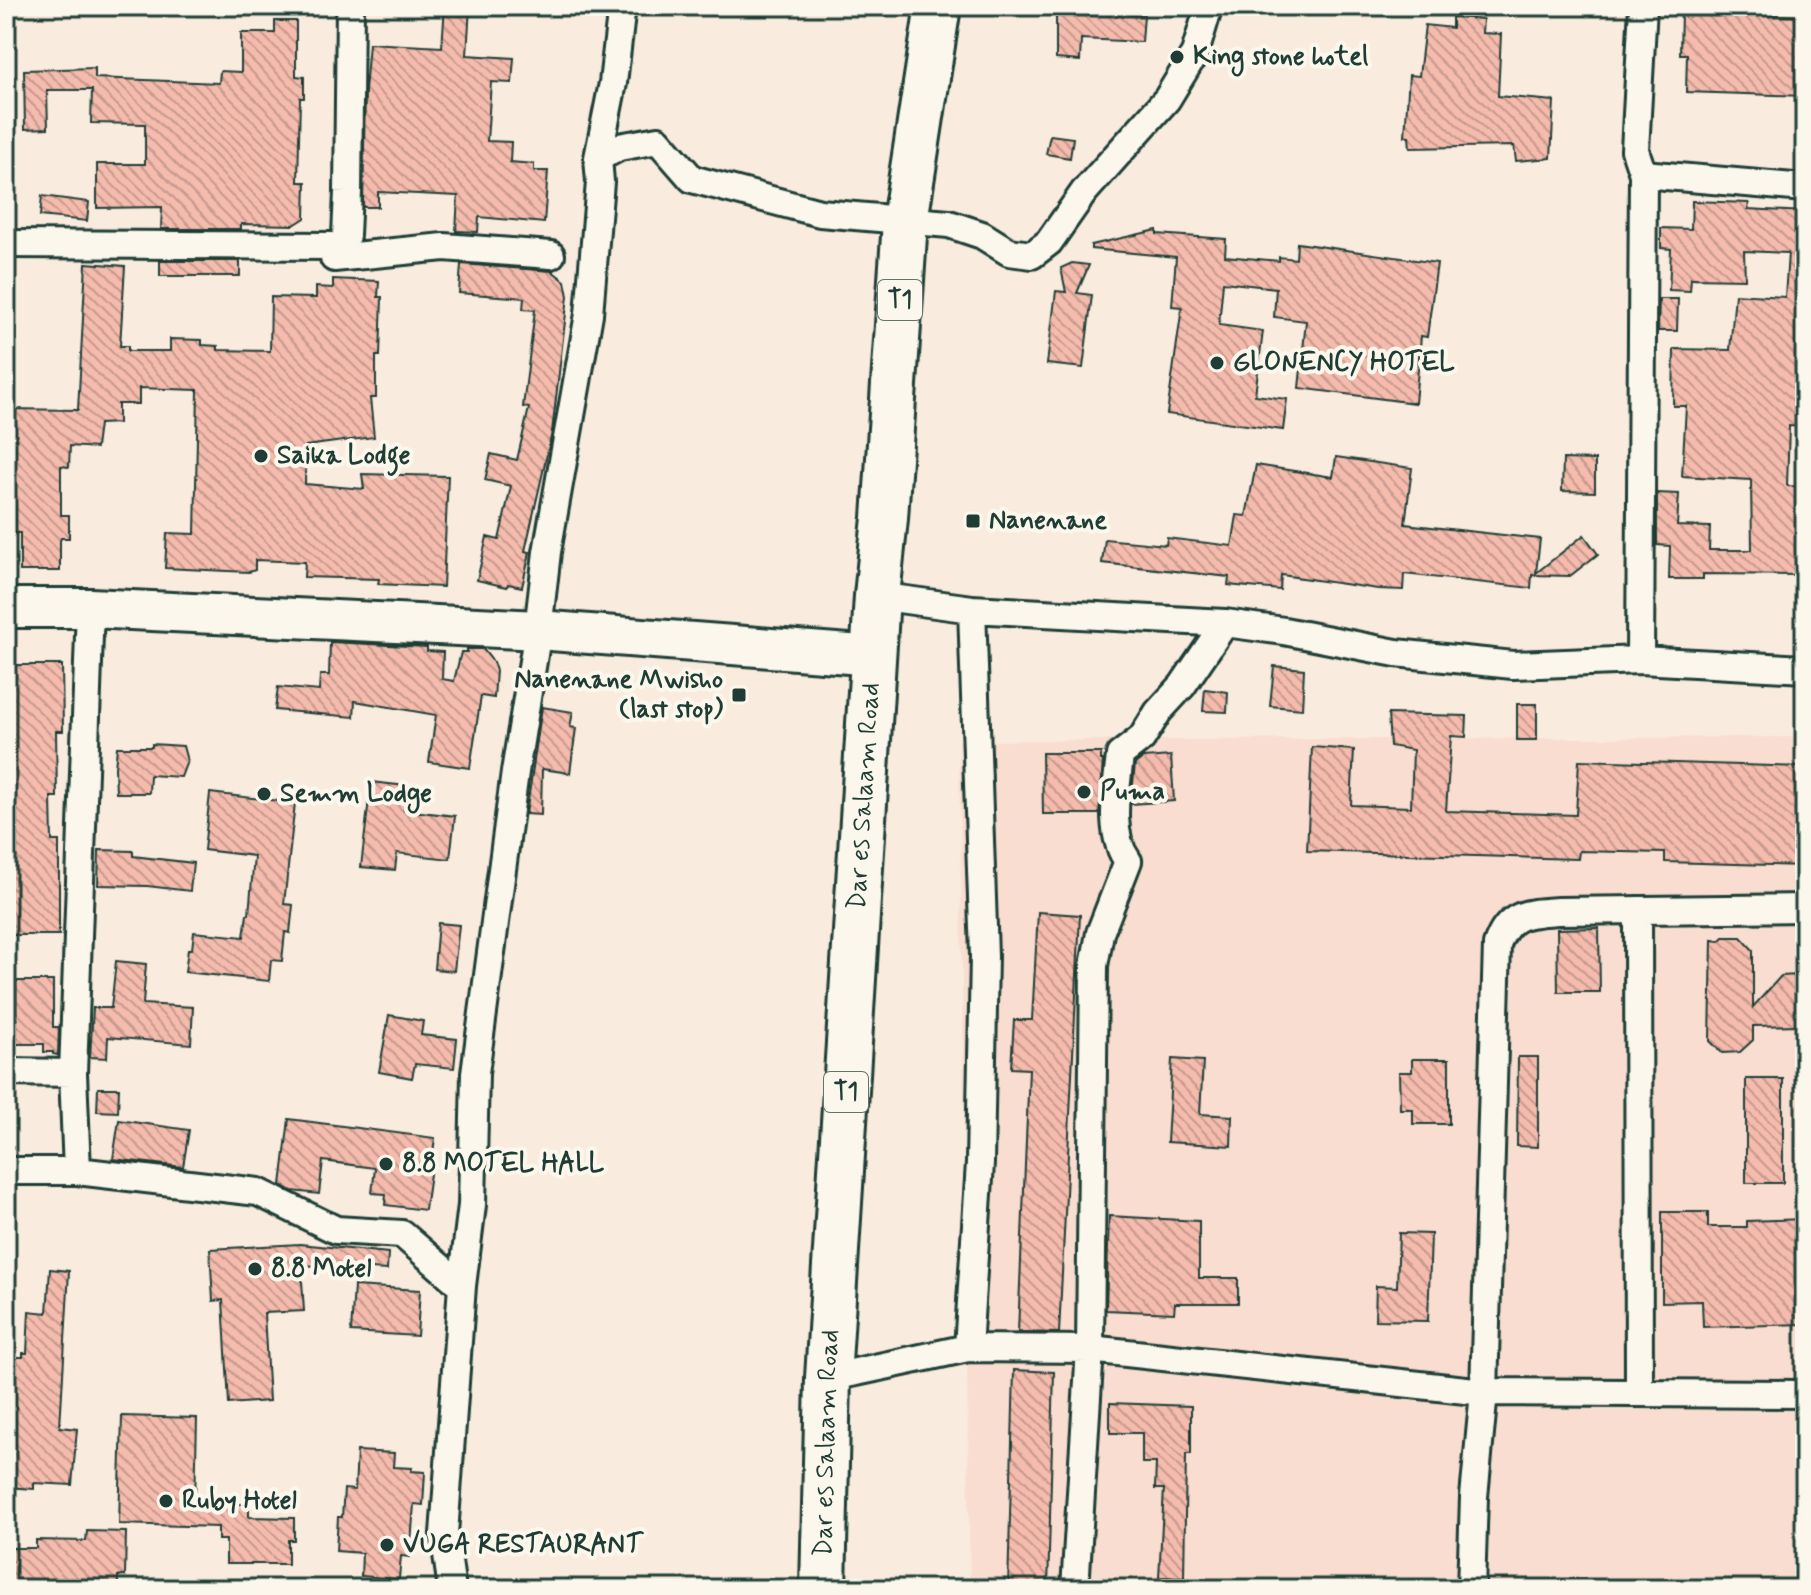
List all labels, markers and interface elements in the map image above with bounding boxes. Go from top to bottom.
place label: King stone hotel [1193,40,1368,77]
marker: King stone hotel [1168,48,1186,66]
road number: T1 [878,280,922,320]
place label: GLONENCY HOTEL [1233,346,1456,380]
marker: GLONENCY HOTEL [1208,354,1226,372]
place label: Saika Lodge [277,439,411,476]
marker: Saika Lodge [252,447,270,465]
place label: Nanenane [989,504,1107,538]
marker: Nanenane [964,512,982,530]
place label: Nanenane Mwisho (last stop) [514,663,724,727]
street label: Dar es Salaam Road [840,682,889,911]
marker: Nanenane Mwisho (last stop) [730,686,748,704]
place label: Puma [1100,775,1165,809]
place label: Semm Lodge [280,777,432,814]
marker: Puma [1075,783,1093,801]
marker: Semm Lodge [255,785,273,803]
road number: T1 [824,1072,868,1112]
place label: 8.8 MOTEL HALL [402,1147,605,1181]
marker: 8.8 MOTEL HALL [377,1155,395,1173]
place label: 8.8 Motel [271,1252,372,1286]
marker: 8.8 Motel [246,1260,264,1278]
street label: Dar es Salaam Road [807,1328,848,1557]
place label: Ruby Hotel [182,1484,297,1518]
marker: Ruby Hotel [157,1492,175,1510]
place label: VUGA RESTAURANT [403,1528,644,1562]
marker: VUGA RESTAURANT [378,1536,396,1554]

